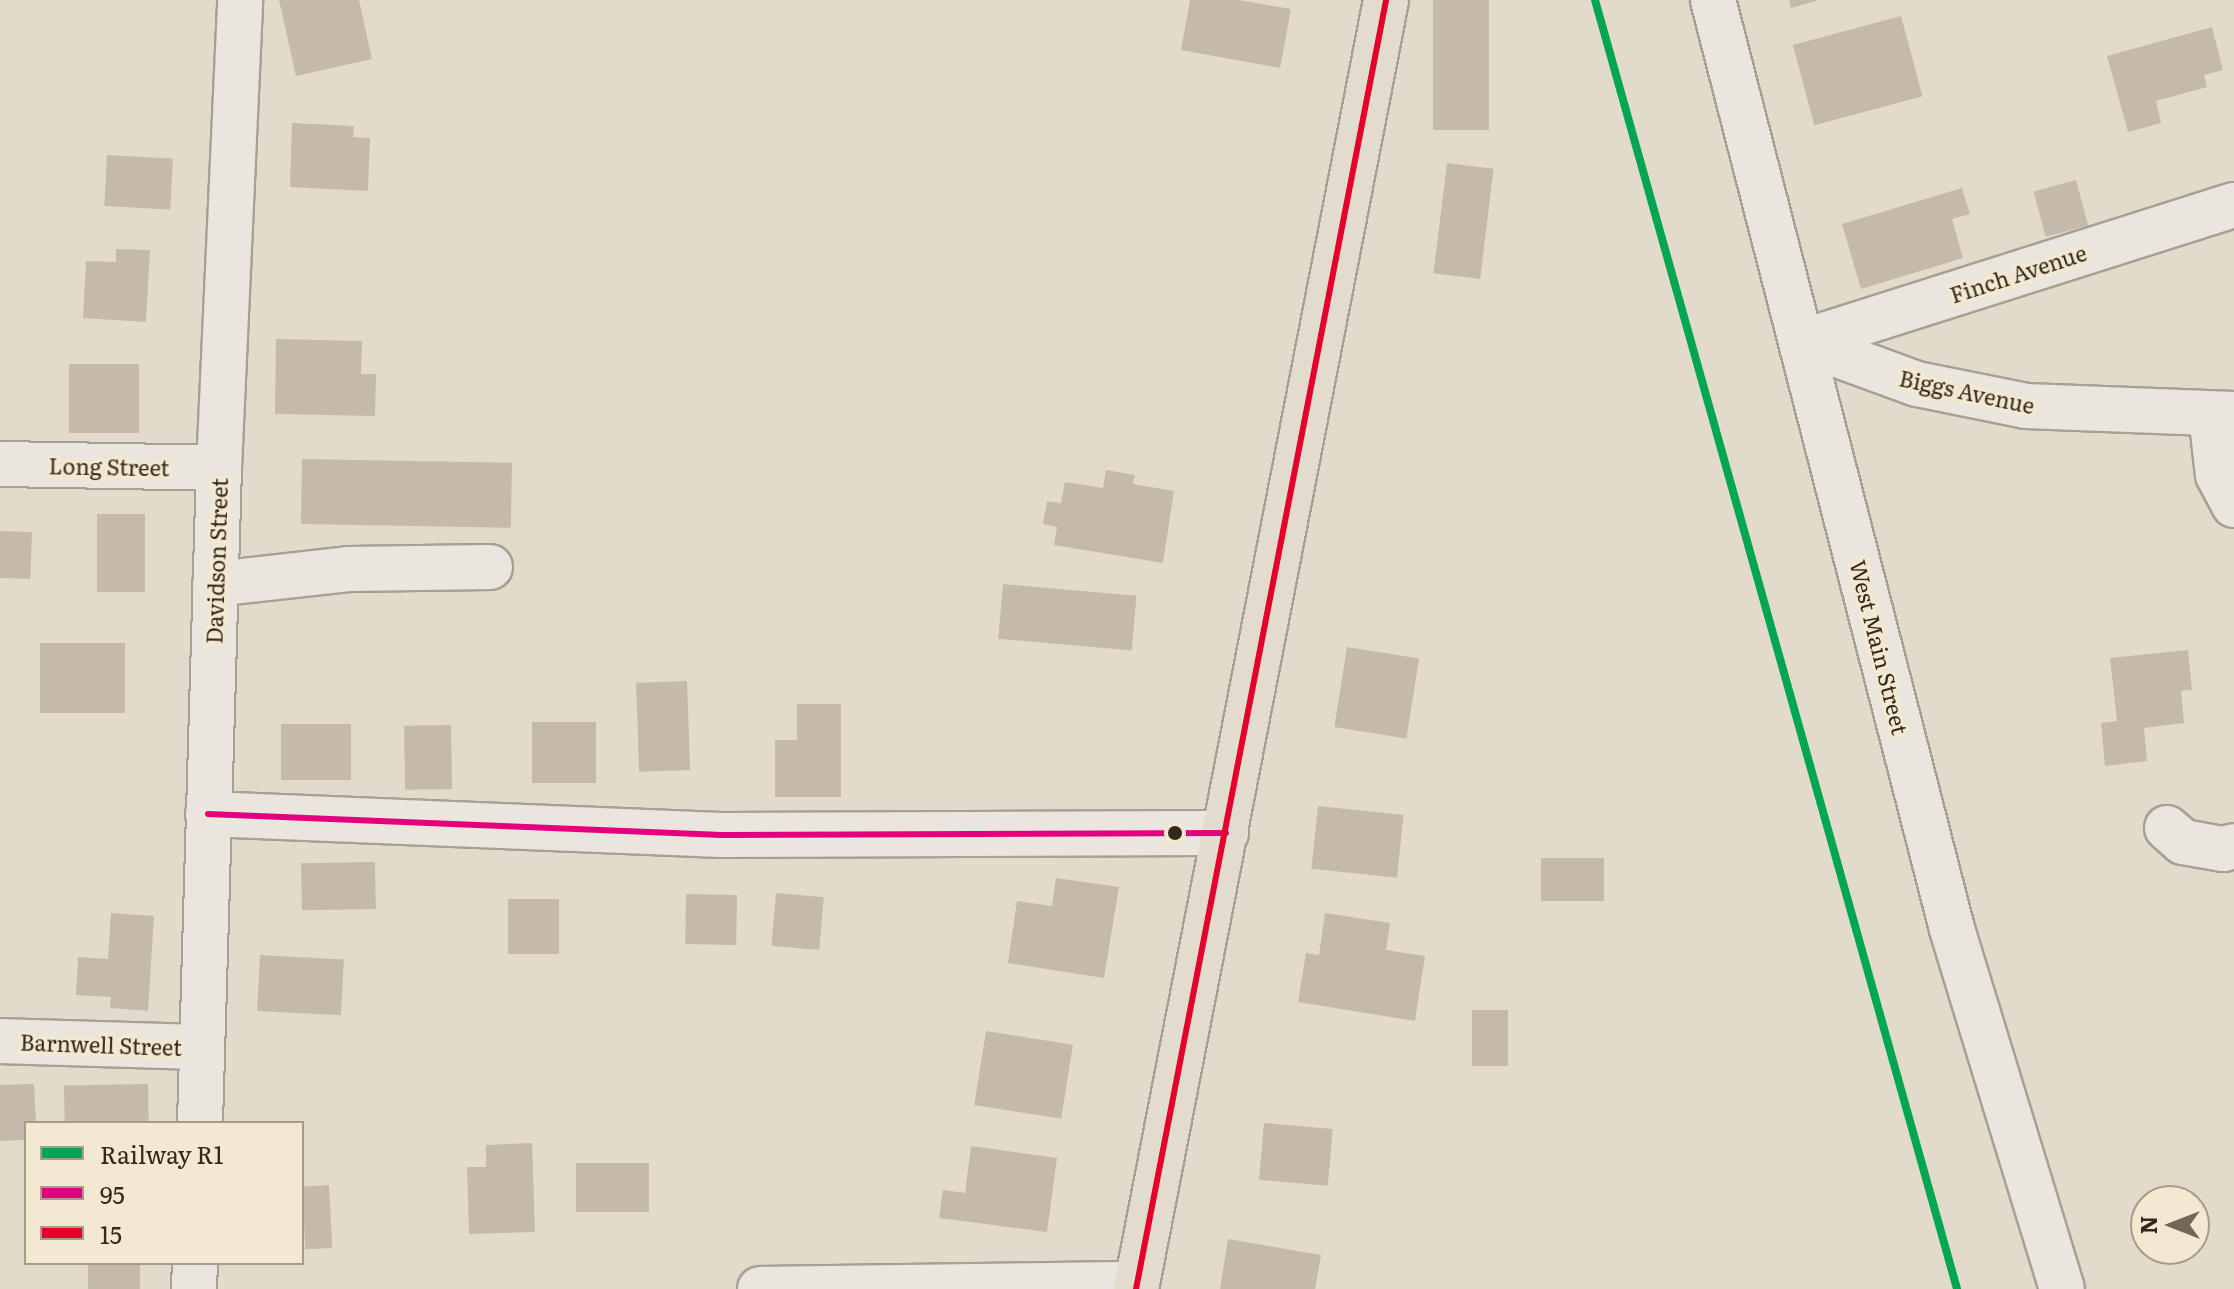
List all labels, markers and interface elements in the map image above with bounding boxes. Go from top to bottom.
street label: Finch Avenue [1946,238,2090,308]
street label: Biggs Avenue [1897,364,2037,418]
street label: Long Street [48,452,170,480]
street label: Davidson Street [200,478,232,644]
street label: West Main Street [1846,557,1914,737]
unlabelled marker [1167,825,1183,841]
street label: Barnwell Street [20,1028,182,1060]
legend [24,1121,304,1265]
text: Railway R1 [100,1136,223,1171]
text: 95 [100,1176,125,1211]
north arrow [2130,1185,2210,1265]
text: 15 [100,1216,122,1251]
text: N [2131,1216,2164,1234]

